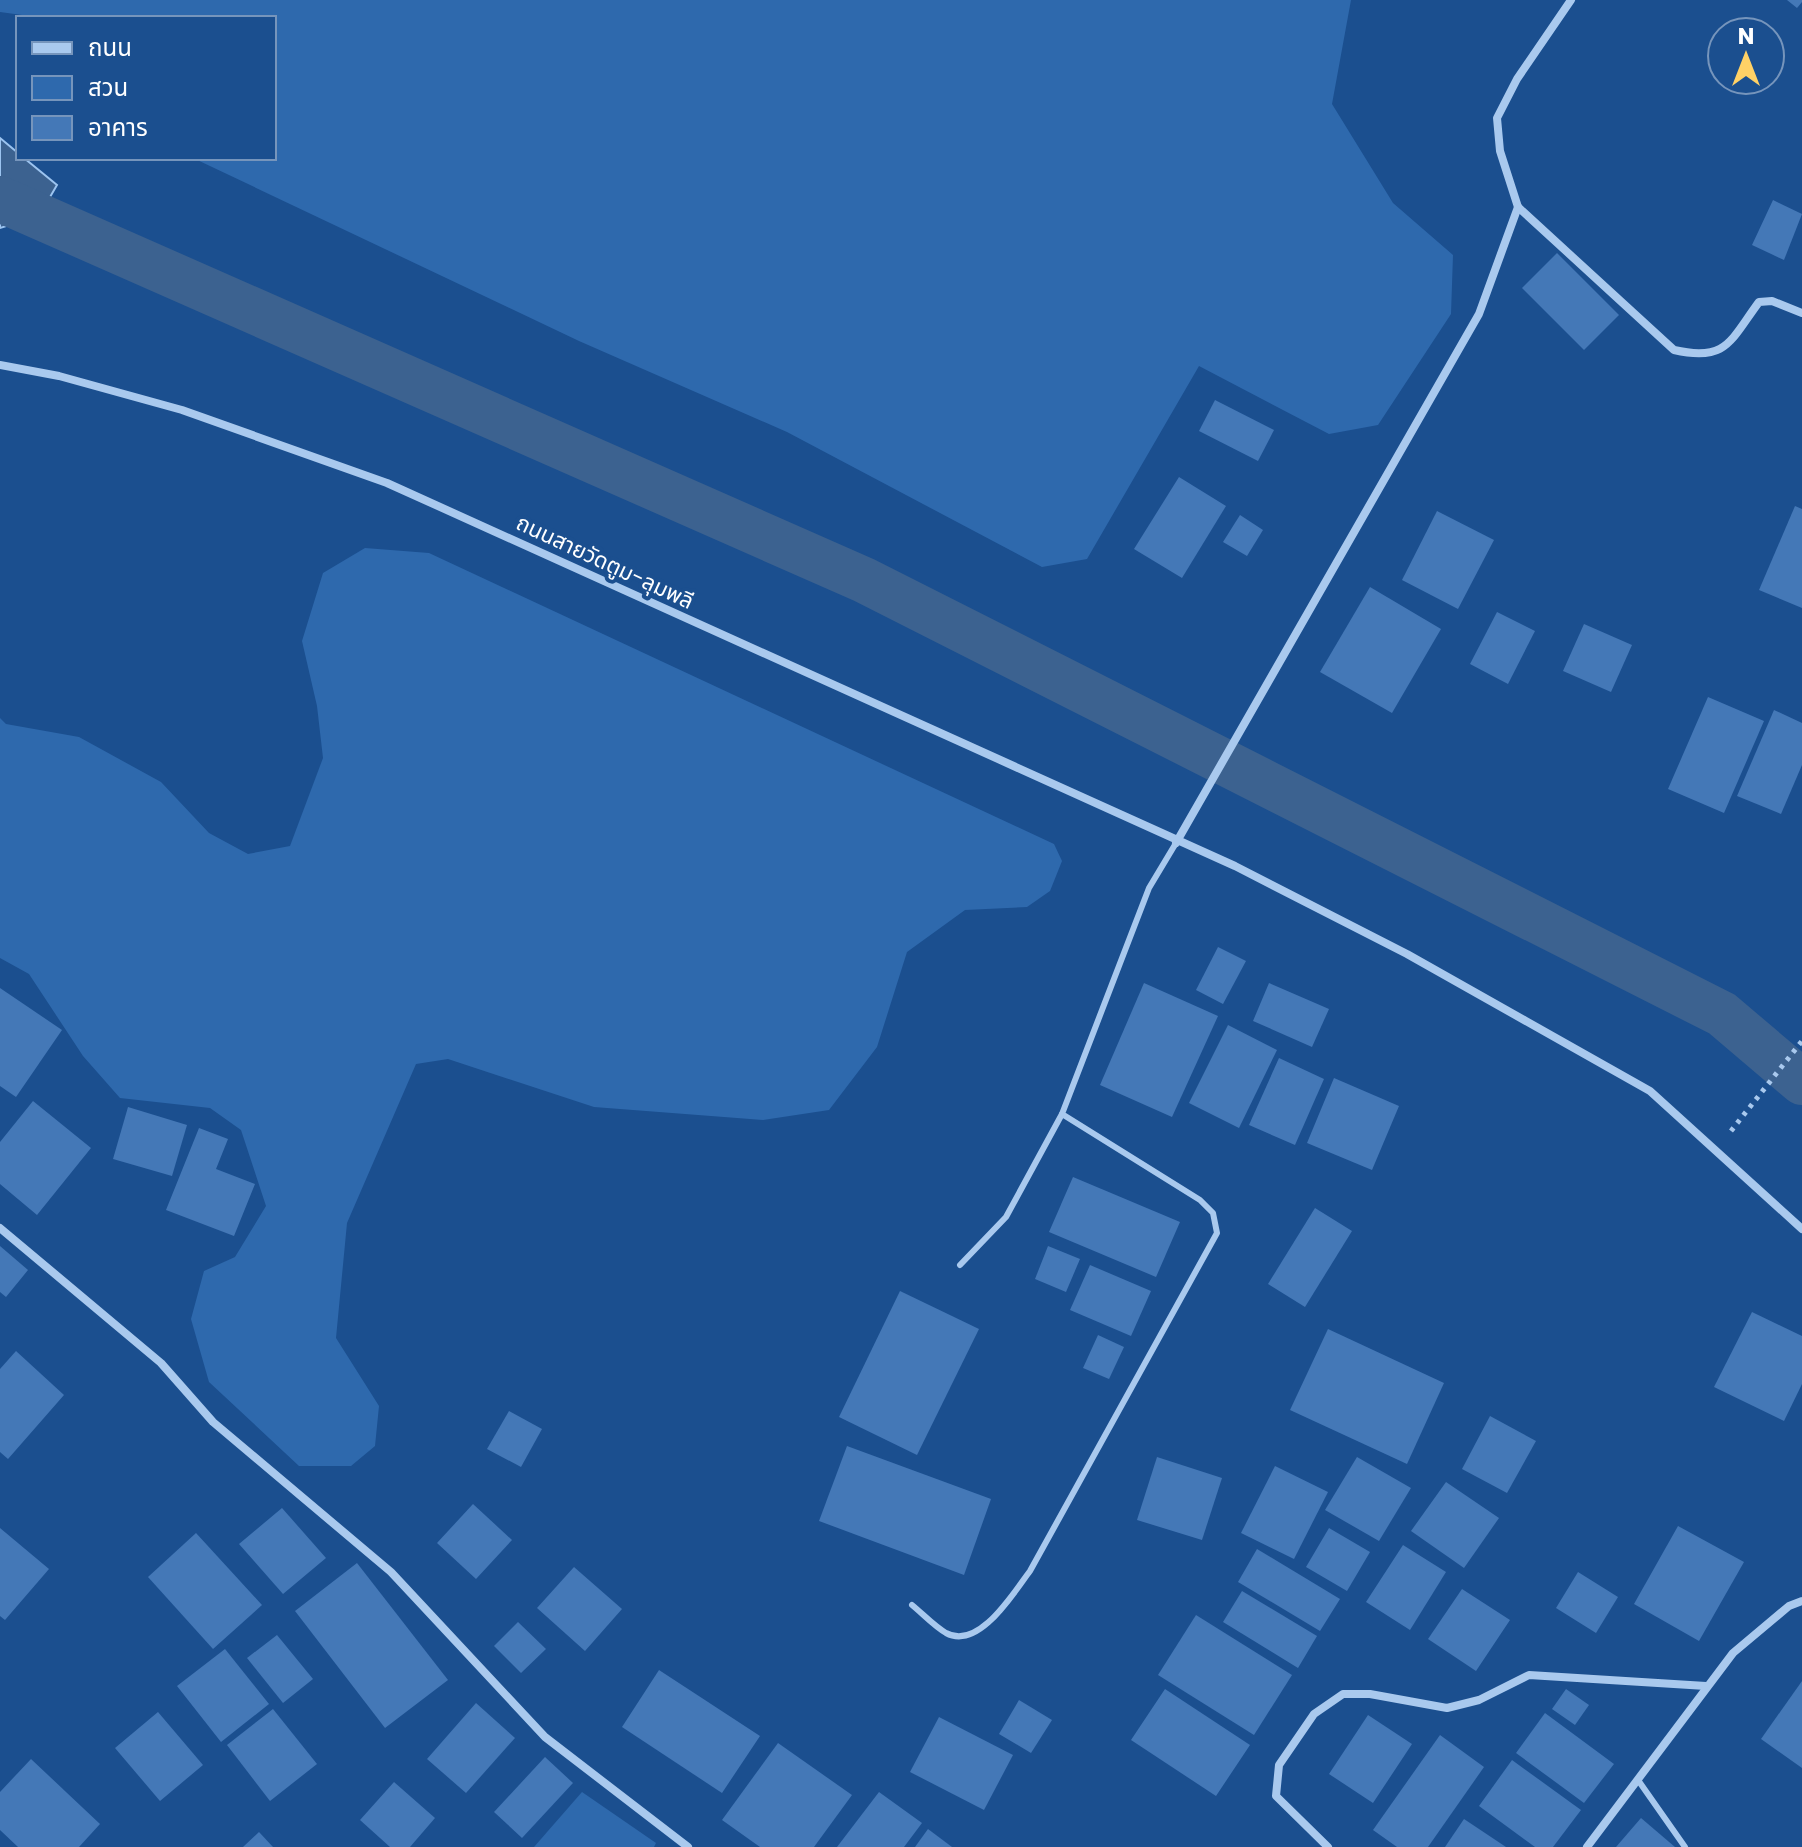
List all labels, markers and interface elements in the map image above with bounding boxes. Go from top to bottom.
legend [16,16,276,160]
north arrow [1706,16,1786,96]
text: N [1738,21,1754,52]
text: ถนน [88,31,132,64]
text: สวน [88,71,128,104]
text: อาคาร [88,111,148,144]
street label: ถนนสายวัดตูม-ลุมพลี [511,507,699,617]

